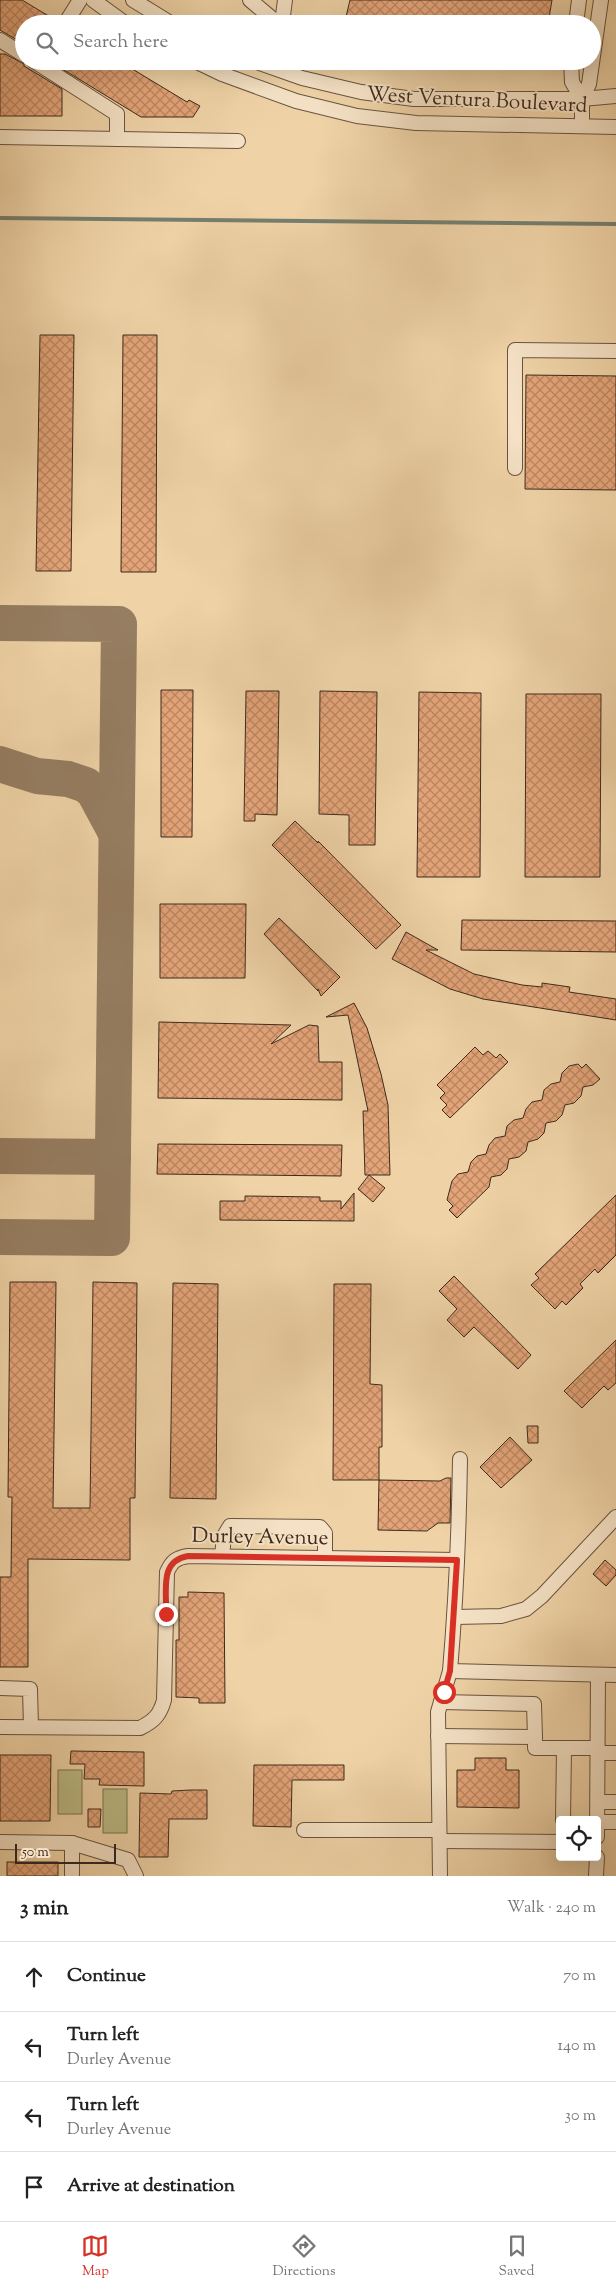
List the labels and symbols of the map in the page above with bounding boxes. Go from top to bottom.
street label: West Ventura Boulevard [366,80,588,122]
street label: Durley Avenue [191,1522,329,1554]
route end [155,1603,178,1626]
route start [433,1681,456,1704]
scale bar [15,1841,116,1864]

